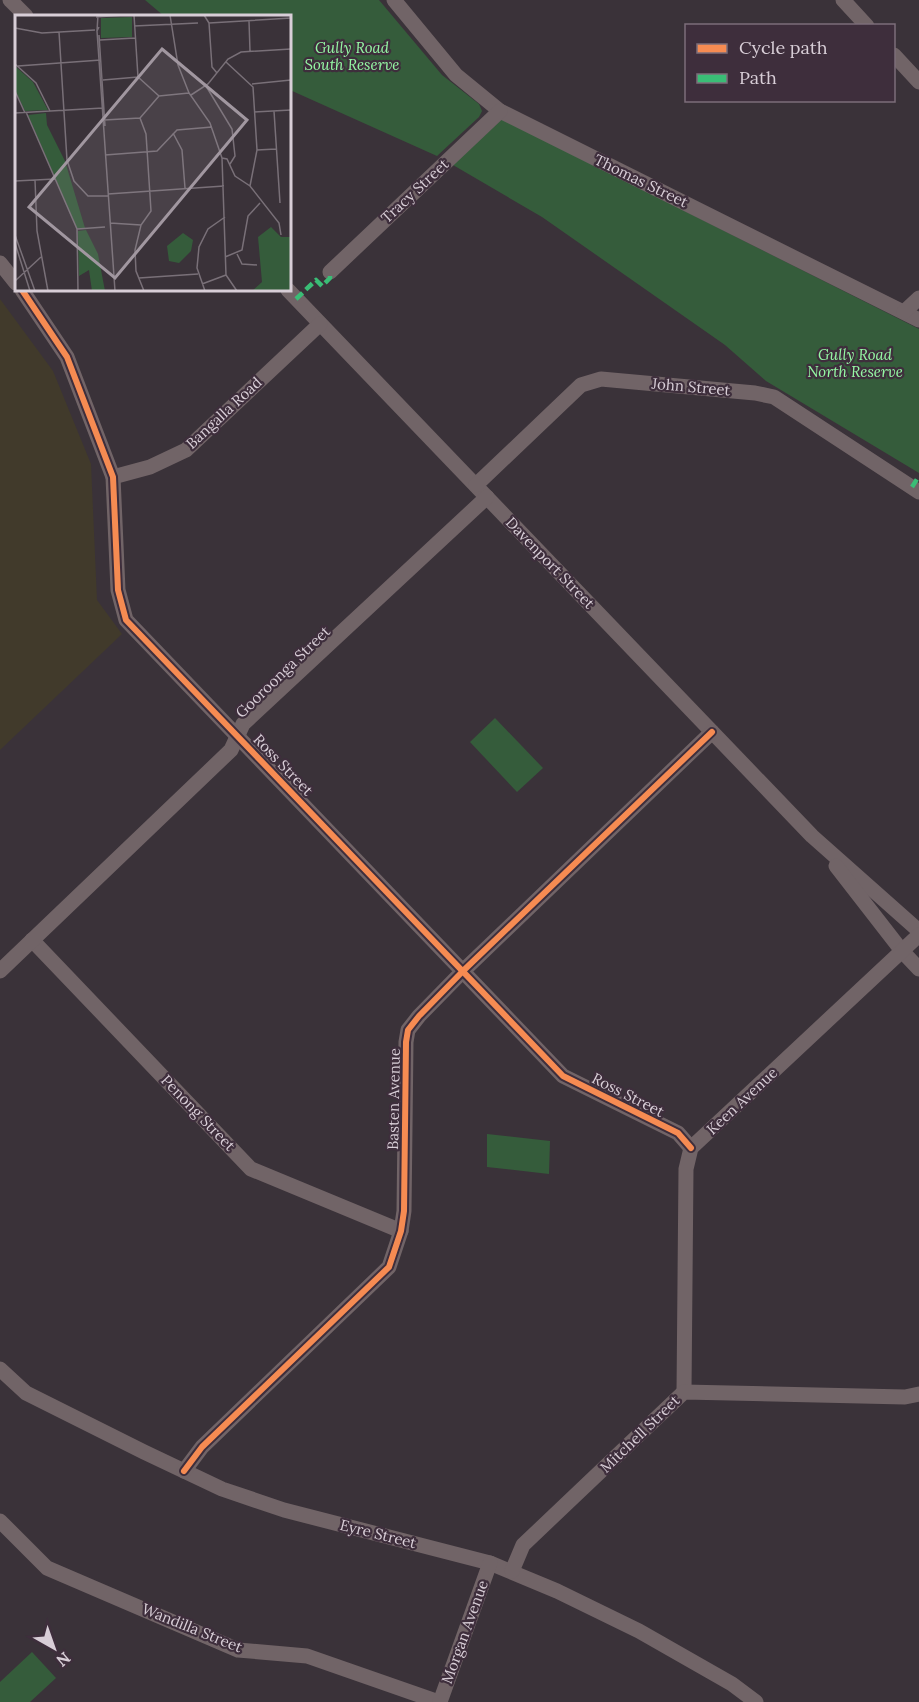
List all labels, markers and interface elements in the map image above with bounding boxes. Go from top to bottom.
inset map [15,15,291,291]
legend [685,24,895,102]
text: Cycle path [739,36,828,59]
park label: Gully Road South Reserve [304,38,400,74]
text: Path [739,66,777,89]
street label: Thomas Street [591,150,691,212]
street label: Tracy Street [377,154,453,227]
park label: Gully Road North Reserve [807,345,903,381]
street label: Bangalla Road [182,373,266,453]
street label: John Street [650,374,731,399]
street label: Davenport Street [502,513,599,613]
street label: Gooroonga Street [231,621,334,722]
street label: Ross Street [249,730,318,800]
street label: Basten Avenue [383,1048,404,1150]
street label: Keen Avenue [702,1063,781,1138]
street label: Ross Street [589,1068,668,1121]
street label: Penong Street [157,1071,240,1155]
street label: Mitchell Street [596,1391,684,1477]
street label: Eyre Street [338,1515,418,1552]
street label: Morgan Avenue [437,1577,492,1686]
street label: Wandilla Street [139,1599,245,1656]
north arrow [24,1618,84,1678]
text: N [52,1648,75,1671]

